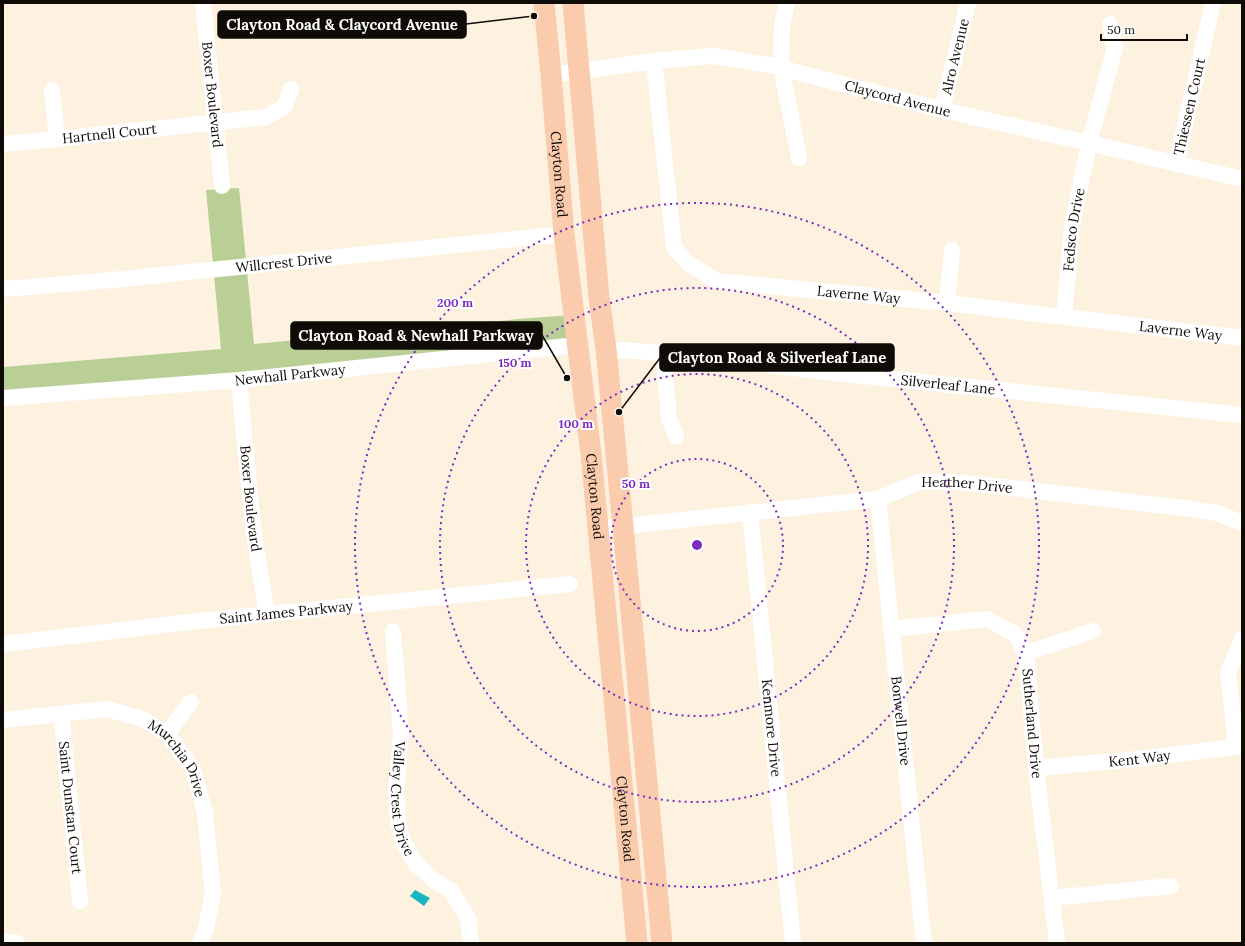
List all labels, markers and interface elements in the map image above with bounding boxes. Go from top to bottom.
callout: Clayton Road & Claycord Avenue [218,11,466,38]
text: Clayton Road & Claycord Avenue [226,15,458,34]
street label: Alro Avenue [937,16,973,98]
scale bar [1101,16,1187,42]
text: 50 m [1107,22,1135,37]
street label: Boxer Boulevard [198,41,227,148]
street label: Thiessen Court [1169,55,1209,157]
street label: Claycord Avenue [843,76,953,121]
street label: Hartnell Court [61,120,158,147]
street label: Clayton Road [547,130,572,218]
street label: Fedsco Drive [1059,186,1089,272]
street label: Willcrest Drive [235,249,333,276]
street label: Laverne Way [816,282,902,308]
text: 200 m [437,295,473,310]
street label: Laverne Way [1138,317,1224,345]
callout: Clayton Road & Newhall Parkway [291,322,542,349]
text: Clayton Road & Newhall Parkway [298,326,535,345]
callout: Clayton Road & Silverleaf Lane [660,344,894,371]
text: Clayton Road & Silverleaf Lane [668,348,886,367]
text: 150 m [498,355,532,370]
street label: Newhall Parkway [234,360,347,389]
street label: Silverleaf Lane [900,371,997,399]
text: 100 m [559,416,593,431]
street label: Boxer Boulevard [236,445,266,553]
street label: Clayton Road [582,452,608,540]
street label: Heather Drive [921,473,1014,497]
text: 50 m [622,476,650,491]
centre of rings [690,538,704,552]
street label: Saint James Parkway [219,597,354,628]
street label: Sutherland Drive [1018,668,1046,780]
street label: Bonwell Drive [887,675,915,767]
street label: Kenmore Drive [758,678,785,778]
street label: Murchia Drive [145,715,209,799]
street label: Saint Dunstan Court [55,740,86,875]
street label: Valley Crest Drive [387,740,419,860]
street label: Kent Way [1108,746,1172,771]
street label: Clayton Road [612,775,638,863]

